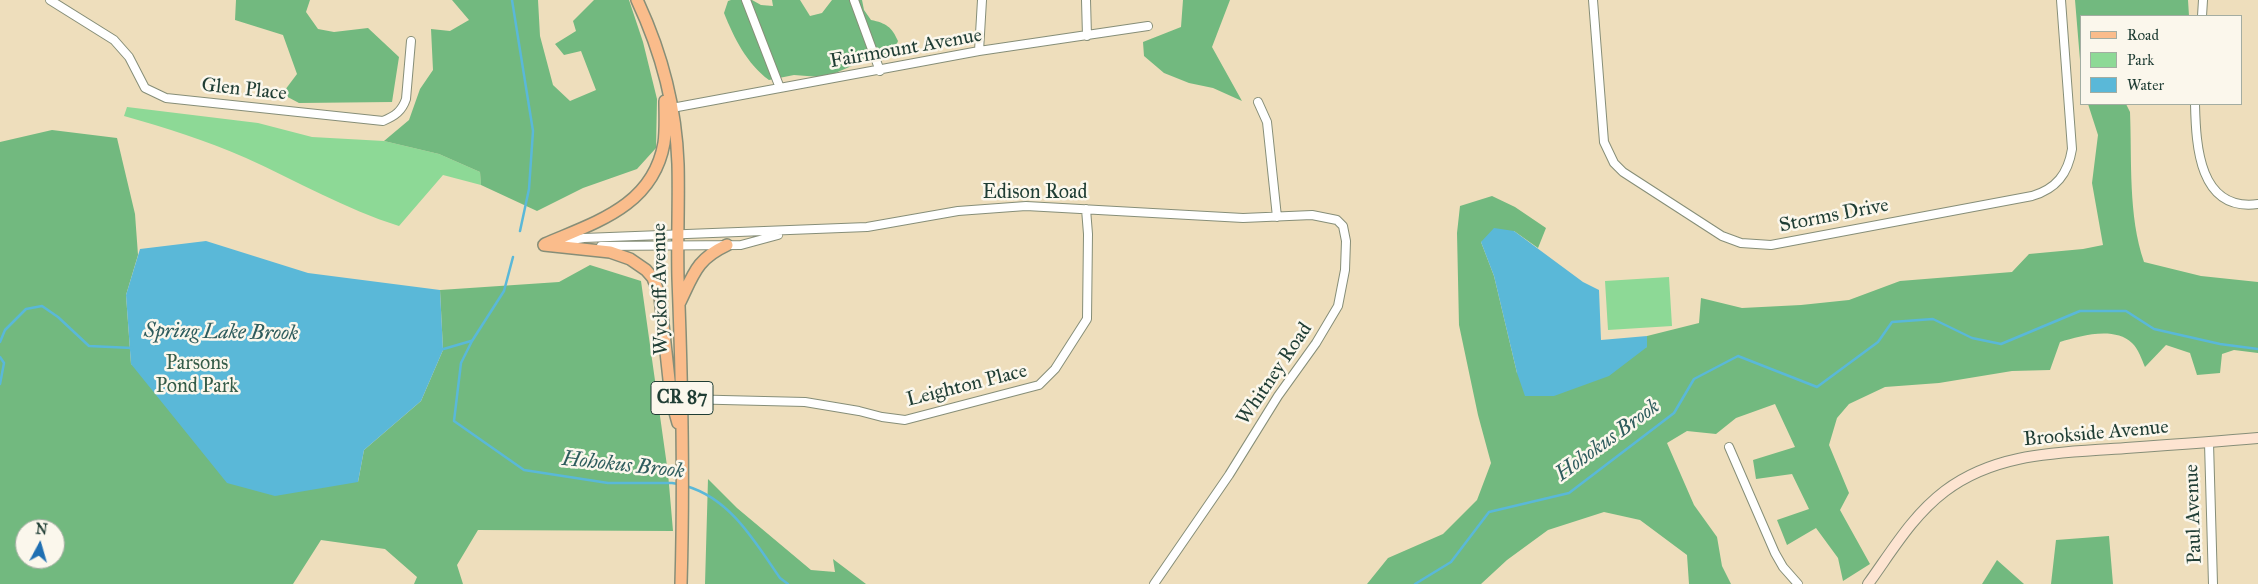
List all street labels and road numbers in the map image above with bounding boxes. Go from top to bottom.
street label: Fairmount Avenue [828,24,984,74]
street label: Glen Place [200,74,288,106]
street label: Edison Road [982,181,1088,205]
street label: Storms Drive [1777,194,1891,238]
street label: Wyckoff Avenue [648,223,674,355]
street label: Whitney Road [1232,318,1318,430]
street label: Leighton Place [904,359,1030,413]
road number: CR 87 [651,382,713,414]
street label: Brookside Avenue [2022,416,2170,452]
street label: Paul Avenue [2180,464,2208,564]

